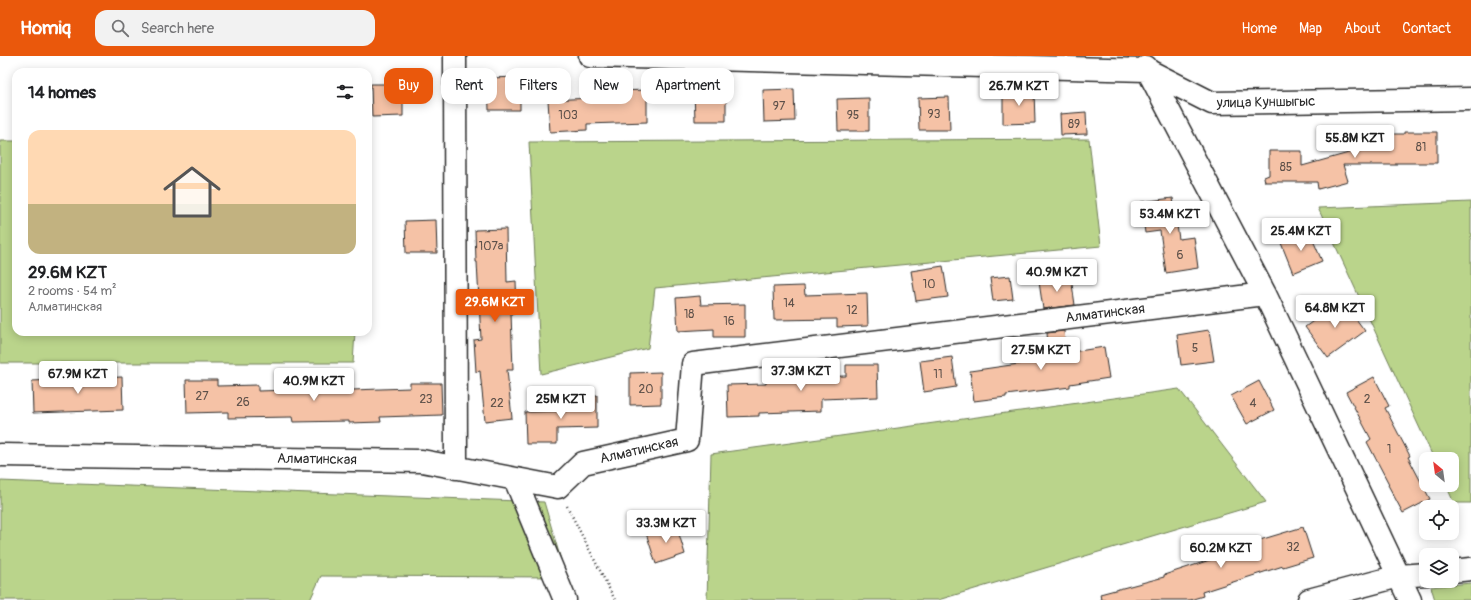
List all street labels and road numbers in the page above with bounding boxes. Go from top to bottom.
street label: улица Куншыгыс [1215,93,1316,111]
street label: Алматинская [1064,300,1146,326]
street label: Алматинская [598,433,680,467]
street label: Алматинская [277,450,357,468]

